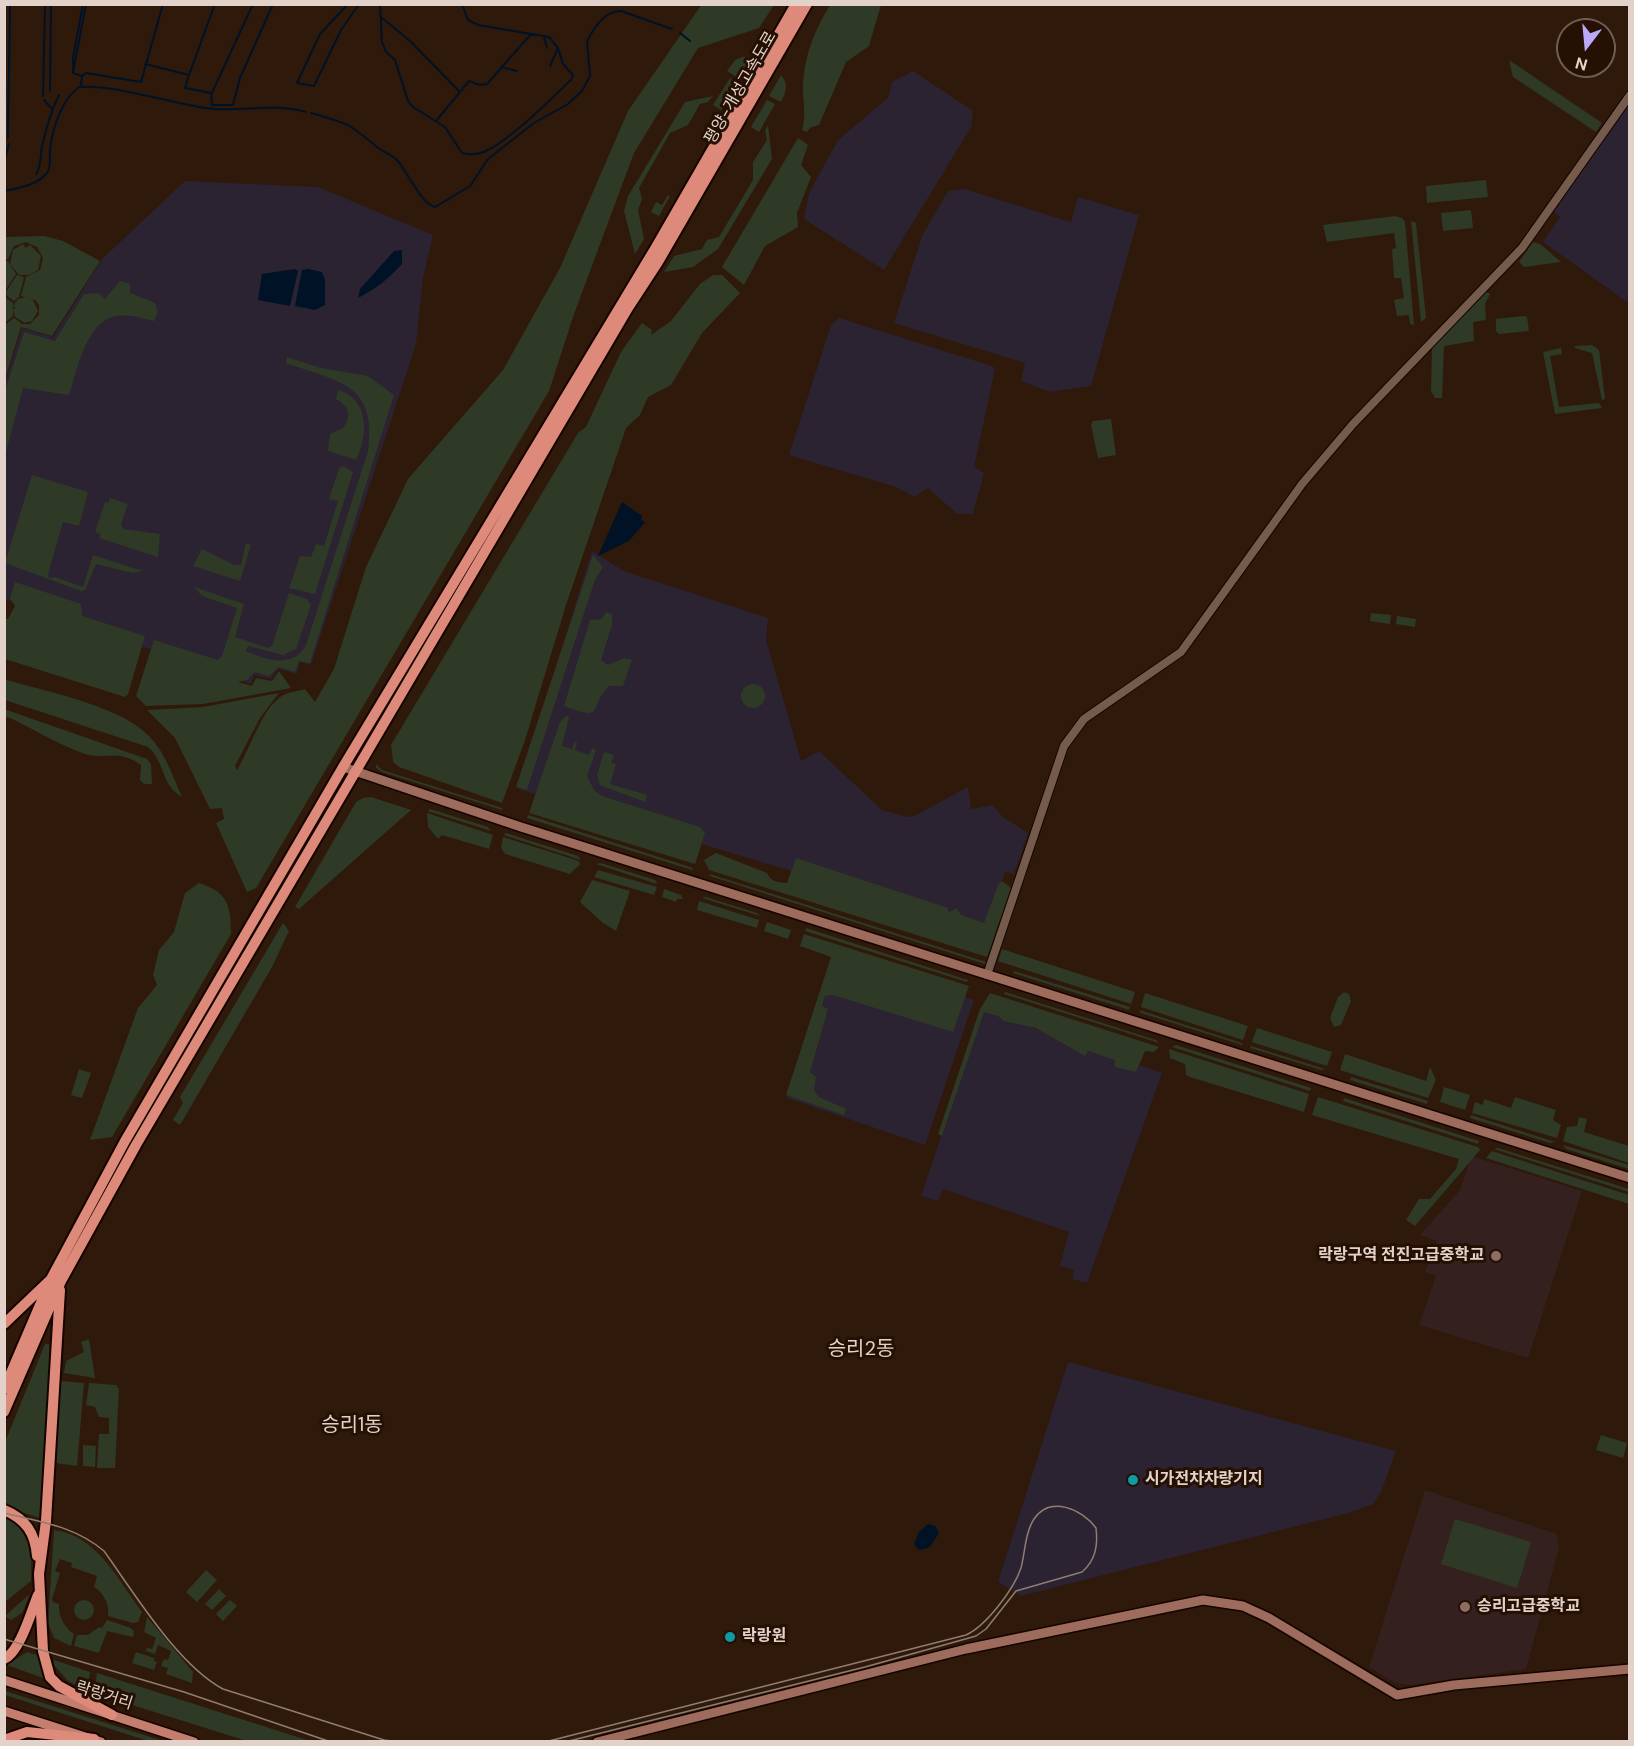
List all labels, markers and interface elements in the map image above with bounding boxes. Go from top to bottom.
north arrow [1556,18,1616,78]
street label: 평양-개성고속도로 [701,28,781,148]
text: N [1573,52,1590,76]
place label: 락랑구역 전진고급중학교 [1318,1246,1484,1266]
marker: 락랑구역 전진고급중학교 [1489,1249,1503,1263]
district label: 승리2동 [828,1338,894,1362]
district label: 승리1동 [321,1414,383,1438]
place label: 시가전차차량기지 [1145,1470,1263,1490]
marker: 시가전차차량기지 [1126,1473,1140,1487]
place label: 승리고급중학교 [1477,1597,1580,1617]
marker: 승리고급중학교 [1458,1600,1472,1614]
place label: 락랑원 [742,1627,786,1647]
marker: 락랑원 [723,1630,737,1644]
street label: 락랑거리 [73,1678,135,1714]

